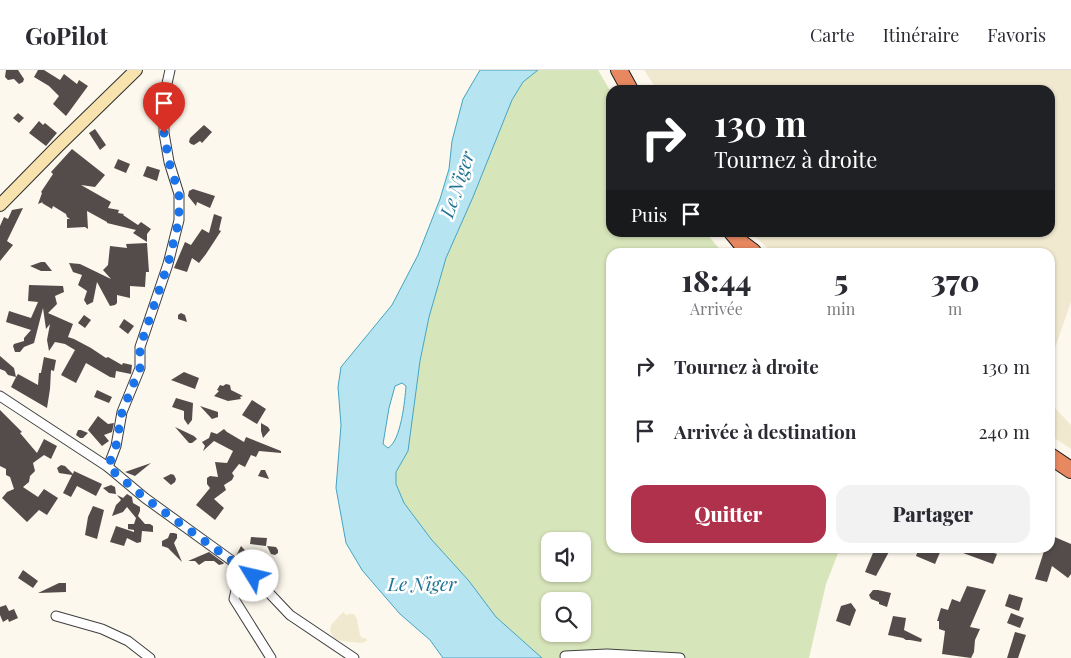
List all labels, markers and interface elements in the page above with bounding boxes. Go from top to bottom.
text: GoPilot [25,19,108,51]
text: Carte [810,23,855,47]
text: Itinéraire [883,23,959,47]
text: Favoris [987,23,1046,47]
pin [143,82,185,133]
icon: arrive [150,89,178,117]
text: 130 m [714,99,807,146]
icon: right [631,105,696,170]
text: Tournez à droite [714,144,877,174]
water label: Le Niger [432,147,480,222]
icon: arrive [677,200,705,228]
text: Puis [631,201,667,227]
text: 18:44 [681,260,752,300]
text: 5 [834,260,848,300]
text: 370 [931,260,980,300]
text: Arrivée [690,298,743,319]
text: min [827,298,855,319]
text: m [948,298,962,319]
icon: right [631,352,659,380]
text: Tournez à droite [674,353,819,379]
text: 130 m [982,353,1030,379]
icon: arrive [631,417,659,445]
text: Arrivée à destination [674,418,856,444]
text: 240 m [979,418,1030,444]
button: Quitter [631,485,826,543]
button: Partager [836,485,1030,543]
map controls [541,532,591,642]
button: sound [541,532,591,582]
position arrow [226,549,278,601]
water label: Le Niger [387,570,457,596]
button: search [541,592,591,642]

